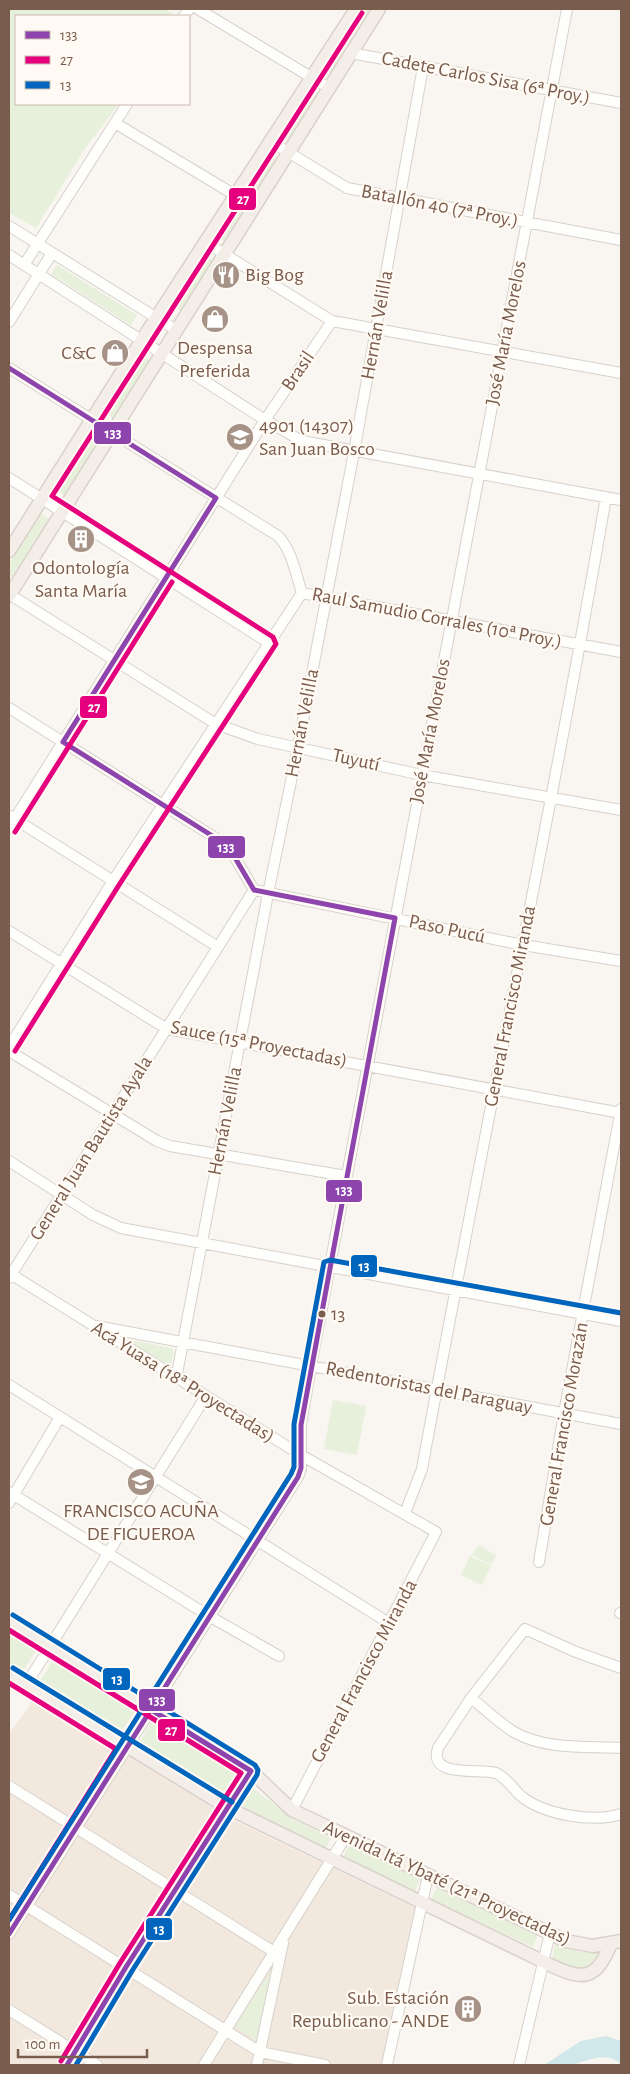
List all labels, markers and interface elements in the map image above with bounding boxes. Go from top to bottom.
legend [15,15,190,105]
text: 133 [60,28,78,43]
street label: Cadete Carlos Sisa (6ª Proy.) [380,48,592,108]
text: 27 [60,53,73,68]
text: 13 [60,78,71,93]
street label: Batallón 40 (7ª Proy.) [360,181,520,231]
line badge: 27 [228,187,257,211]
text: 27 [237,193,249,207]
street label: José María Morelos [482,259,530,407]
restaurant icon: Big Bog [211,260,241,290]
place label: Big Bog [245,265,304,285]
street label: Hernán Velilla [358,269,396,381]
shop icon: Despensa Preferida [200,304,230,334]
shop icon: C&C [100,338,130,368]
place label: Despensa Preferida [177,338,253,381]
place label: C&C [61,343,96,363]
street label: Brasil [278,347,318,395]
place label: 4901 (14307) San Juan Bosco [259,416,375,459]
line badge: 133 [93,421,132,445]
school or university icon: 4901 (14307) San Juan Bosco [225,422,255,452]
text: 133 [104,427,122,441]
building icon: Odontología Santa María [66,524,96,554]
place label: Odontología Santa María [32,558,130,601]
street label: Raul Samudio Corrales (10ª Proy.) [310,584,564,652]
street label: José María Morelos [406,657,454,805]
street label: Hernán Velilla [282,667,322,779]
line badge: 27 [79,695,108,719]
text: 27 [88,701,100,715]
street label: Tuyutí [330,745,382,775]
line badge: 133 [207,835,246,859]
text: 133 [217,841,235,855]
street label: General Francisco Miranda [481,904,539,1108]
street label: Paso Pucú [407,911,487,947]
street label: Sauce (15ª Proyectadas) [169,1017,349,1071]
street label: General Juan Bautista Ayala [26,1052,156,1244]
street label: Hernán Velilla [205,1065,245,1177]
line badge: 133 [325,1179,363,1203]
text: 133 [335,1184,353,1198]
line badge: 13 [350,1254,378,1278]
text: 13 [358,1260,370,1274]
place label: 13 [331,1305,345,1324]
marker: 13 [317,1309,327,1319]
street label: Acá Yuasa (18ª Proyectadas) [88,1317,278,1447]
street label: General Francisco Morazán [536,1321,592,1527]
street label: Redentoristas del Paraguay [324,1358,534,1418]
school or university icon: FRANCISCO ACUÑA DE FIGUEROA [126,1467,156,1497]
place label: FRANCISCO ACUÑA DE FIGUEROA [63,1500,219,1544]
street label: General Francisco Miranda [307,1576,421,1766]
line badge: 13 [102,1667,131,1691]
text: 13 [111,1673,123,1687]
line badge: 133 [138,1688,176,1712]
text: 133 [148,1694,166,1708]
line badge: 27 [157,1718,186,1742]
text: 27 [165,1724,177,1738]
street label: Avenida Itá Ybaté (21ª Proyectadas) [320,1817,574,1949]
line badge: 13 [145,1917,173,1941]
text: 13 [153,1923,165,1937]
place label: Sub. Estación Republicano - ANDE [292,1988,449,2031]
building icon: Sub. Estación Republicano - ANDE [453,1994,483,2024]
scale bar [18,2026,146,2058]
text: 100 m [25,2037,60,2052]

